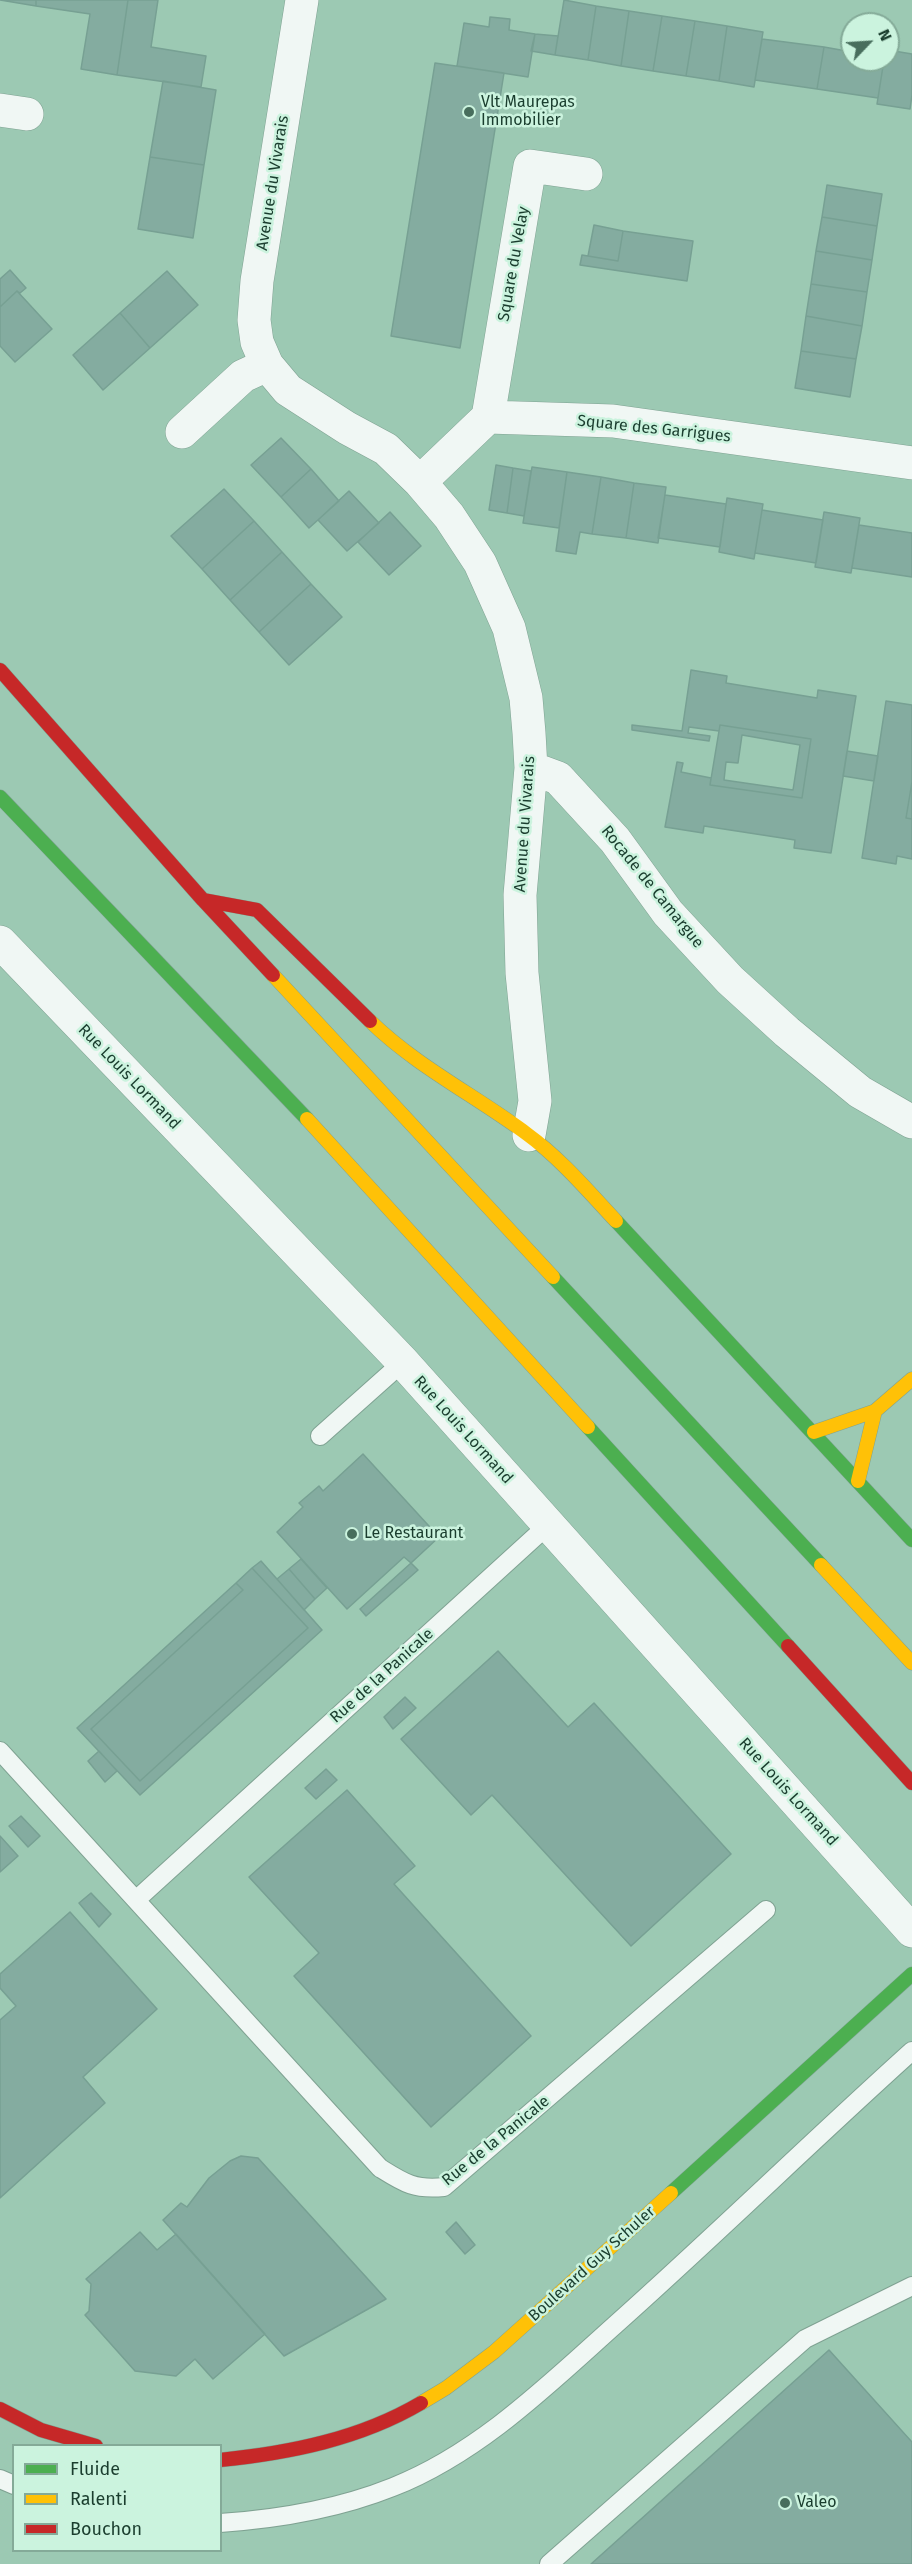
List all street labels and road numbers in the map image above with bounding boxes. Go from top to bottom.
street label: Avenue du Vivarais [253,114,293,252]
street label: Square du Velay [494,205,534,323]
street label: Square des Garrigues [576,411,732,447]
street label: Avenue du Vivarais [511,755,539,893]
street label: Rocade de Camargue [597,822,707,952]
street label: Rue Louis Lormand [74,1020,184,1134]
street label: Rue Louis Lormand [409,1372,517,1488]
street label: Rue de la Panicale [326,1625,438,1727]
street label: Rue Louis Lormand [734,1734,842,1850]
street label: Rue de la Panicale [439,2092,553,2190]
street label: Boulevard Guy Schuler [525,2202,659,2326]

